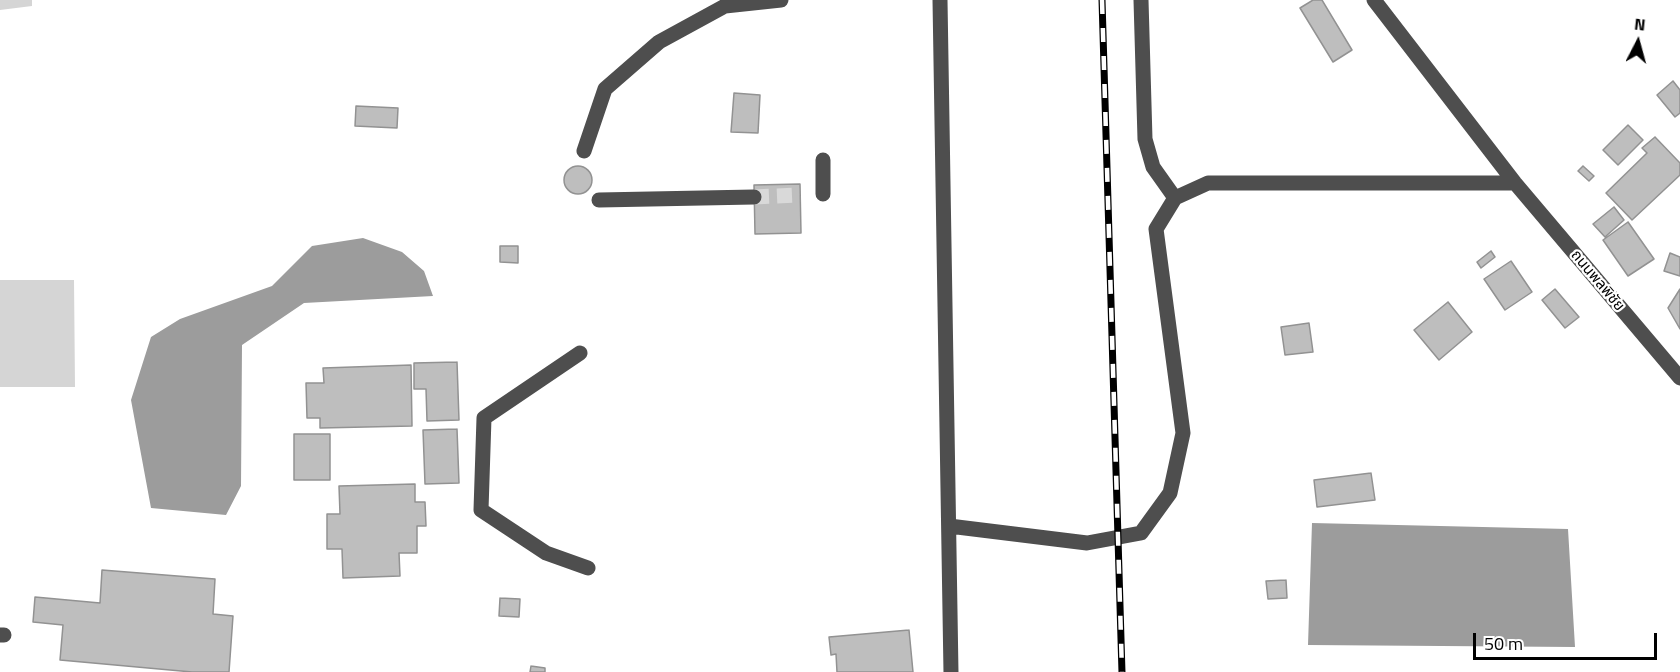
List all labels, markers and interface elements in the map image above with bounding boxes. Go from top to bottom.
north arrow [1608,12,1668,72]
text: N [1633,12,1647,37]
street label: ถนนพลพิชัย [1566,247,1628,315]
scale bar [1476,621,1660,659]
text: 50 m [1484,630,1523,657]

